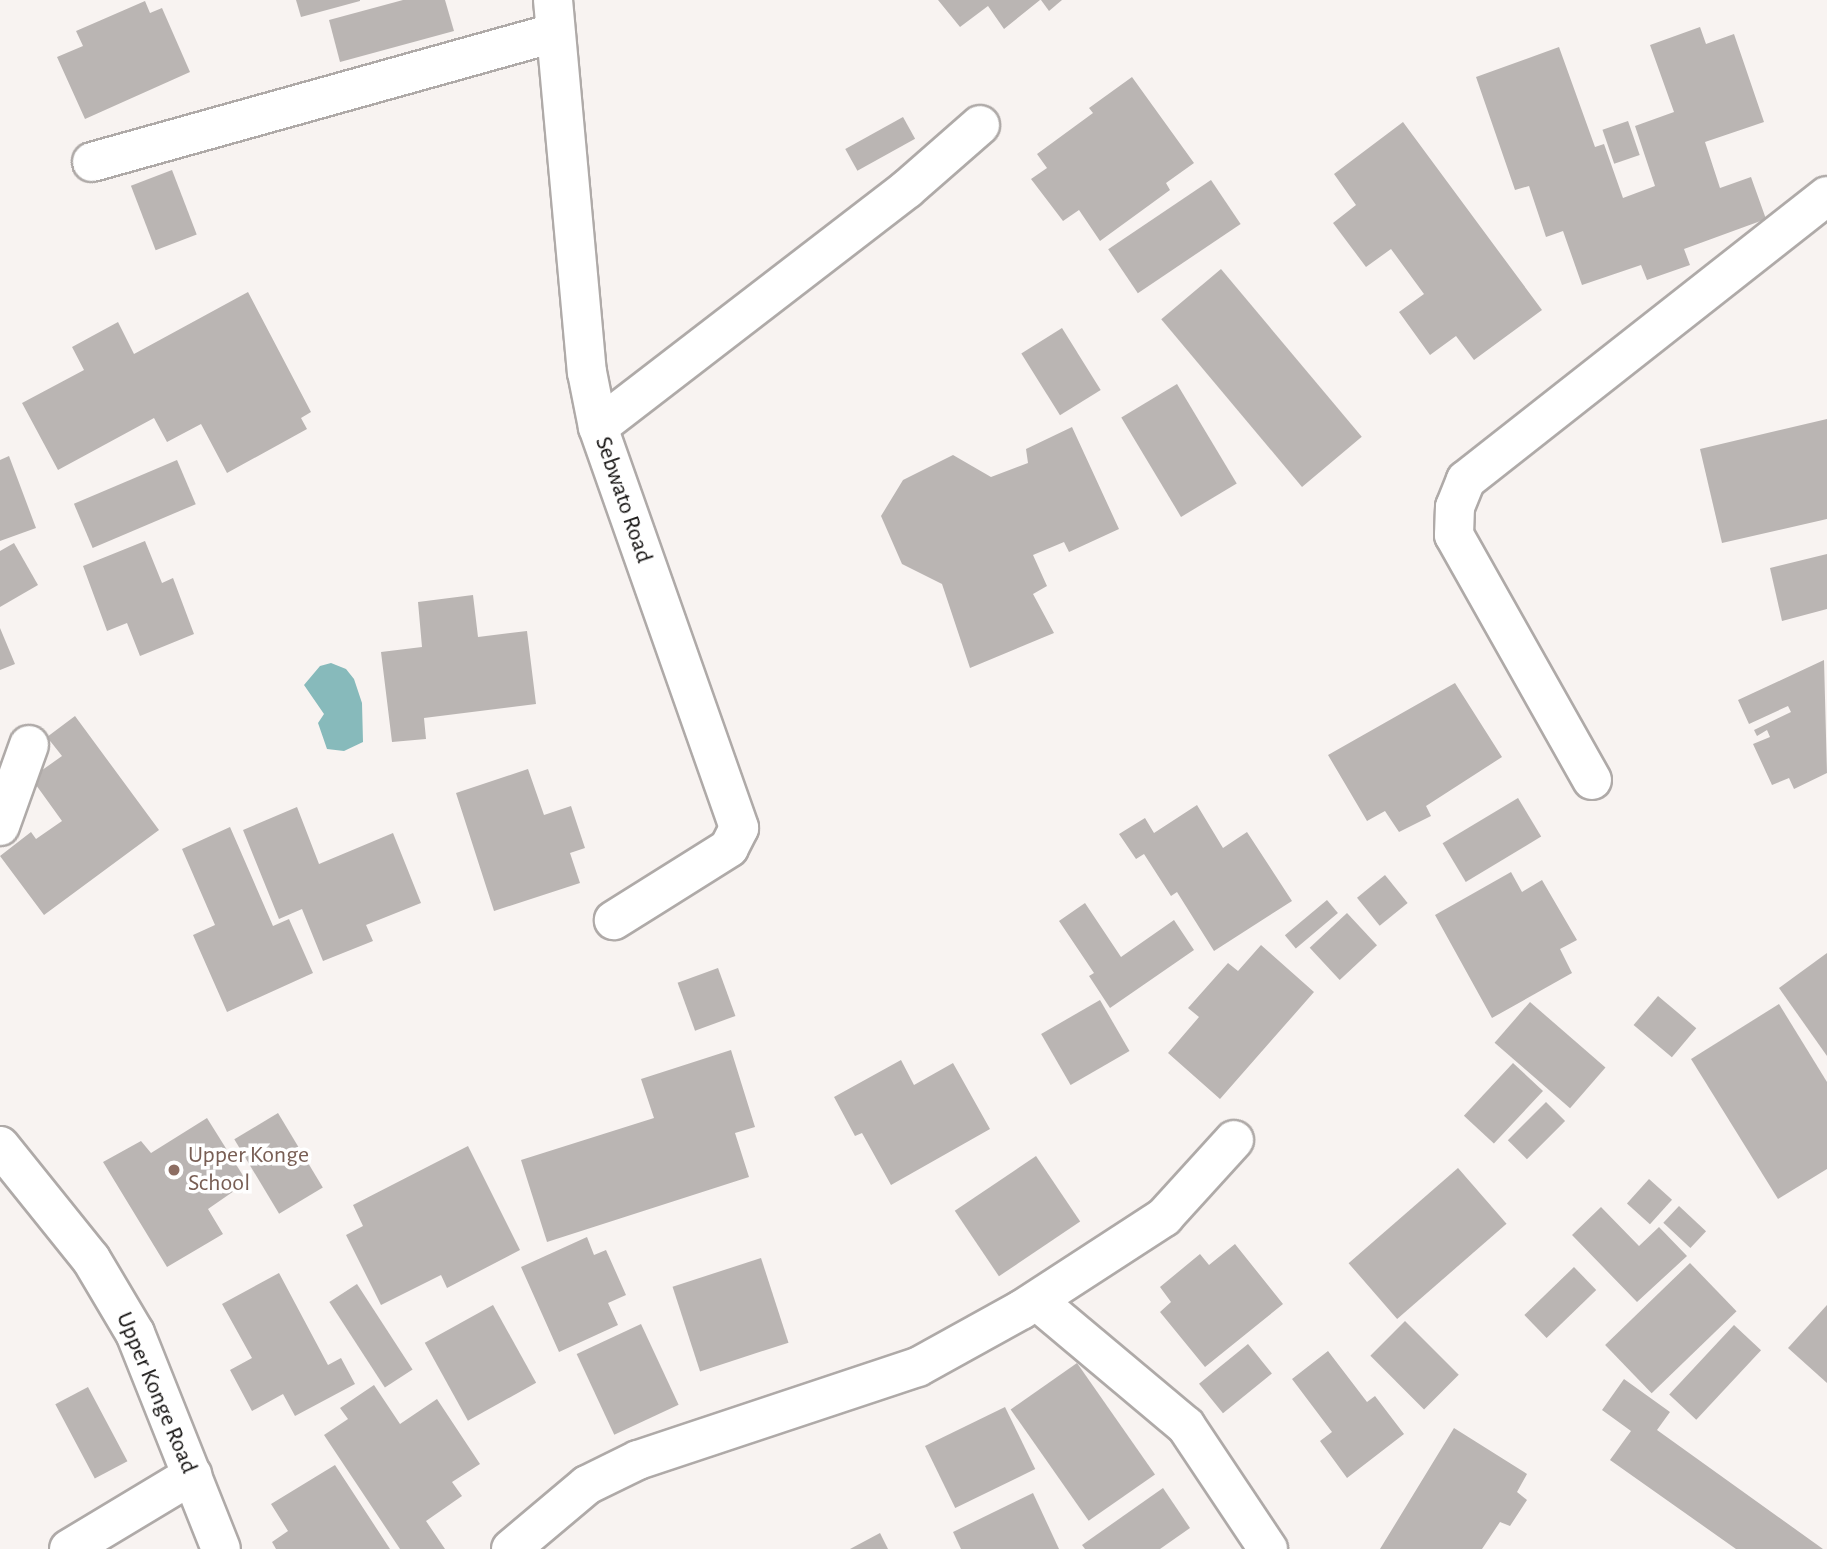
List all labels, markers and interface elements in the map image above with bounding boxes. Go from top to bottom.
street label: Sebwato Road [588,433,658,567]
place label: Upper Konge School [188,1142,309,1198]
marker: Upper Konge School [166,1162,182,1178]
street label: Upper Konge Road [109,1308,203,1478]

